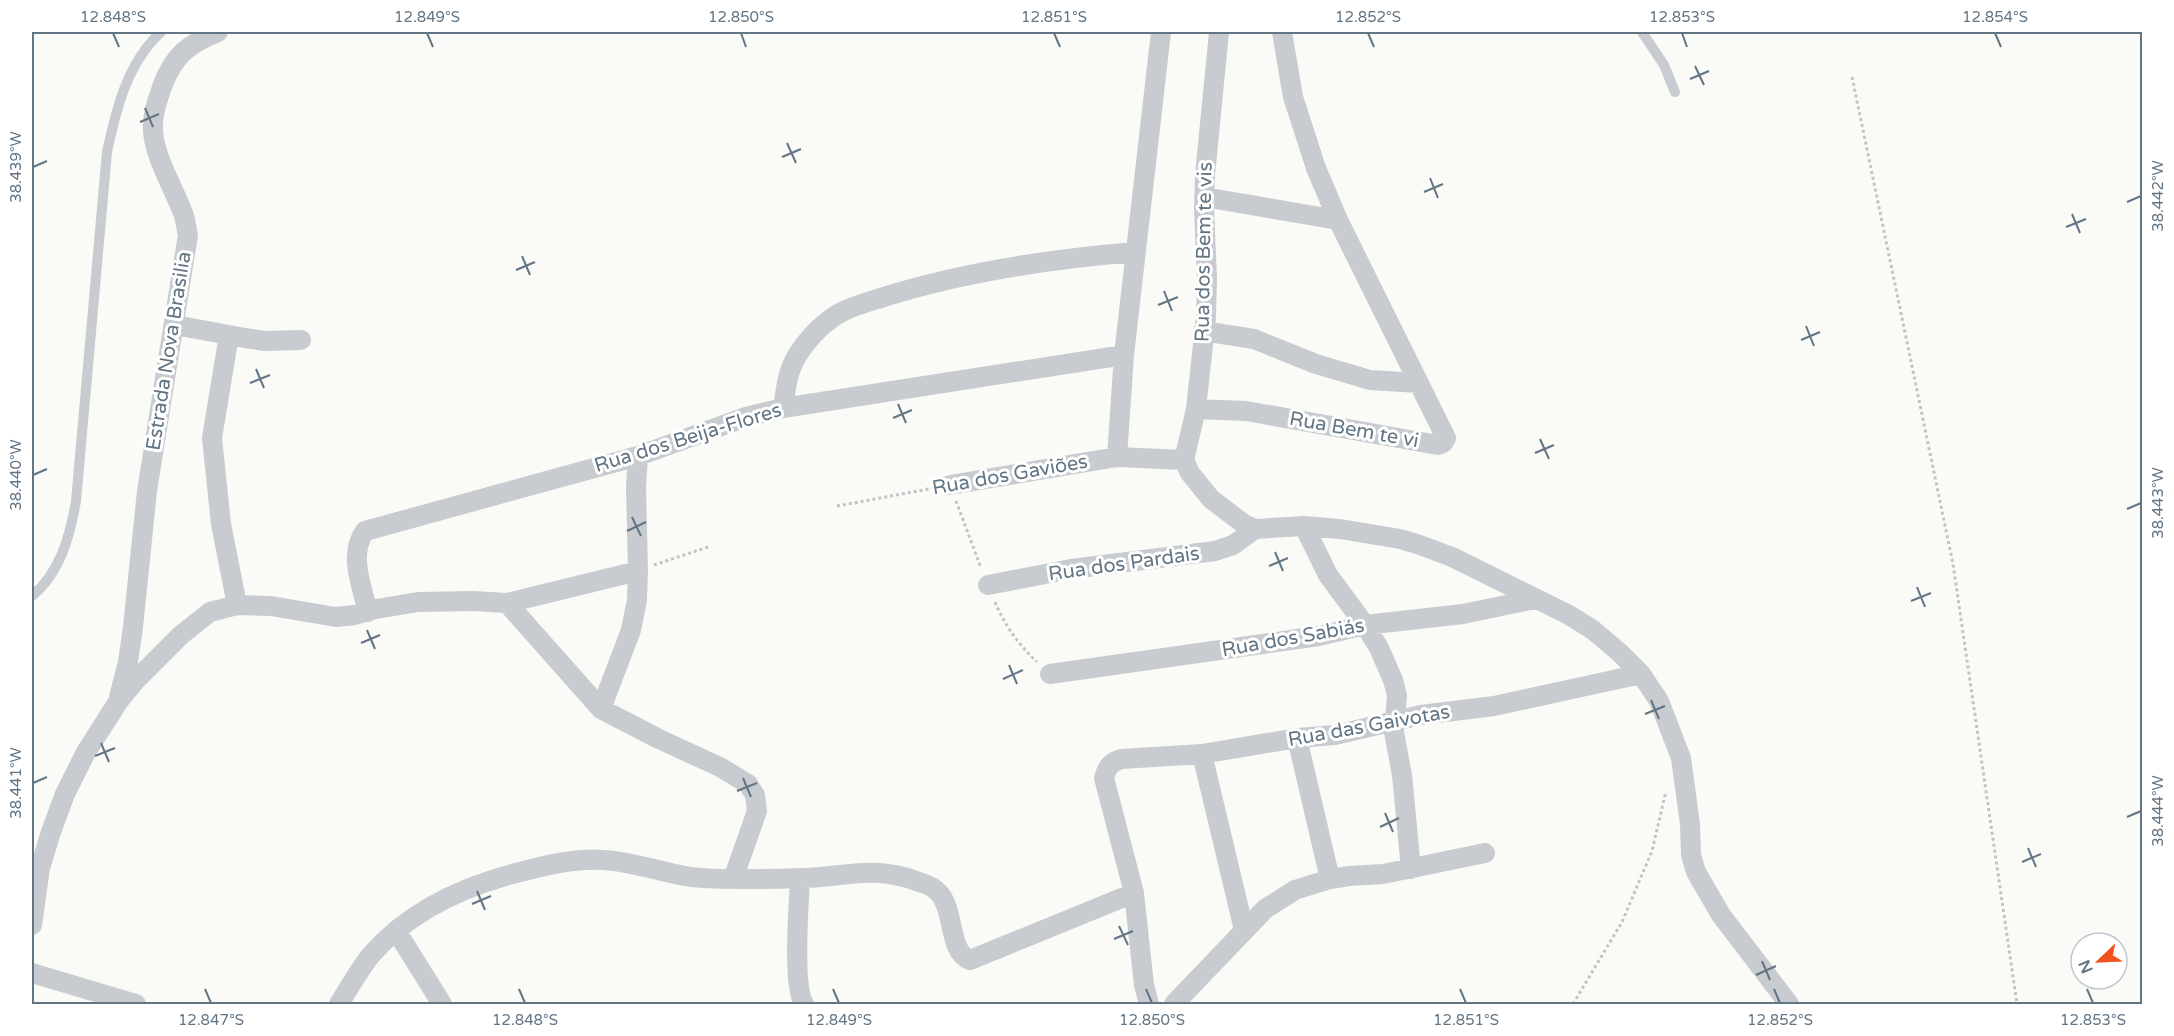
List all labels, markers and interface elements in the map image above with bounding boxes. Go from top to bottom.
text: 12.848°S [80,8,146,26]
text: 12.849°S [394,8,460,26]
text: 12.850°S [708,8,774,26]
text: 12.851°S [1021,8,1087,26]
text: 12.852°S [1335,8,1401,26]
text: 12.853°S [1649,8,1715,26]
text: 12.854°S [1962,8,2028,26]
text: 38.439°W [7,131,25,203]
text: 38.442°W [2149,160,2167,232]
street label: Rua dos Bem te vis [1190,162,1218,342]
street label: Estrada Nova Brasilia [141,250,197,452]
street label: Rua dos Beija-Flores [592,398,784,478]
street label: Rua Bem te vi [1287,407,1421,453]
text: 38.440°W [7,439,25,511]
street label: Rua dos Gaviões [930,450,1090,500]
text: 38.443°W [2149,467,2167,539]
street label: Rua dos Pardais [1047,542,1201,586]
street label: Rua dos Sabiás [1220,614,1366,662]
street label: Rua das Gaivotas [1286,700,1452,752]
text: 38.441°W [7,747,25,819]
text: 38.444°W [2149,775,2167,847]
north arrow [2069,931,2129,991]
text: N [2074,957,2098,976]
text: 12.847°S [178,1011,244,1029]
text: 12.848°S [492,1011,558,1029]
text: 12.849°S [806,1011,872,1029]
text: 12.850°S [1119,1011,1185,1029]
text: 12.851°S [1433,1011,1499,1029]
text: 12.852°S [1747,1011,1813,1029]
text: 12.853°S [2060,1011,2126,1029]

